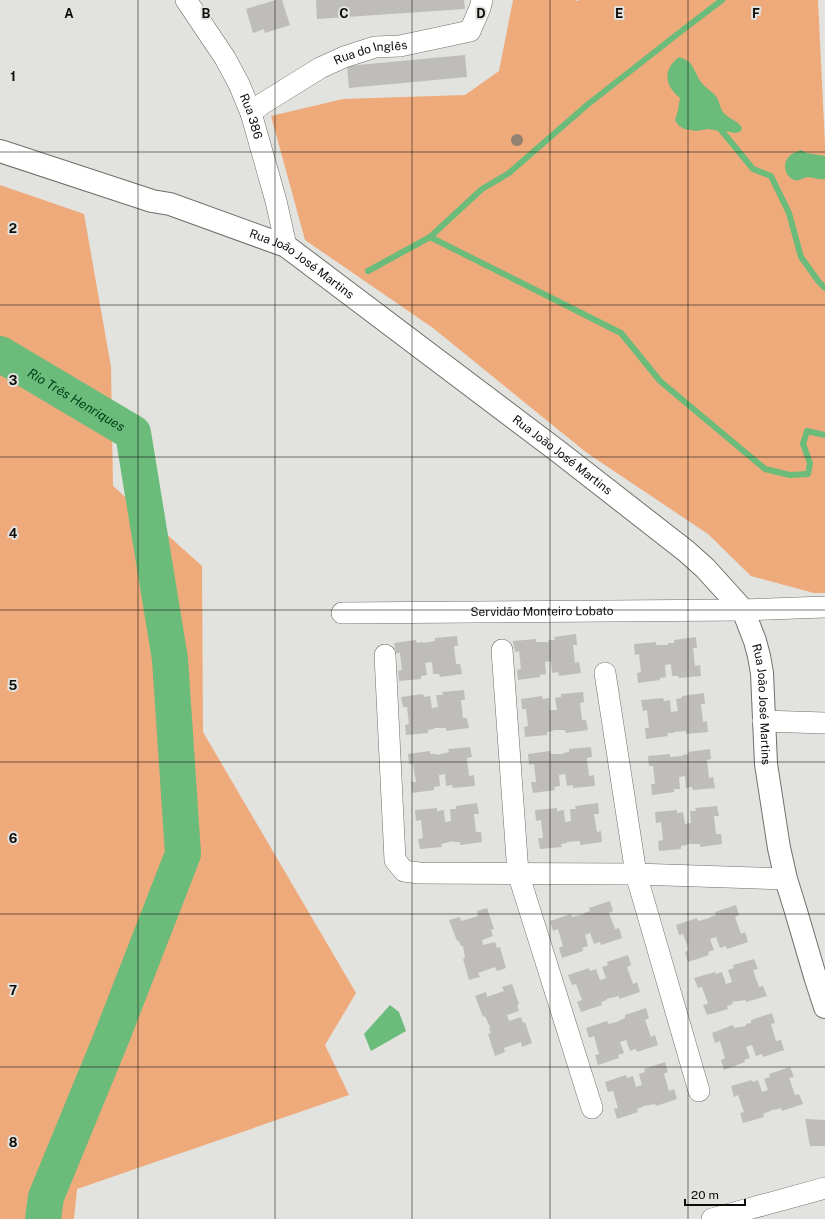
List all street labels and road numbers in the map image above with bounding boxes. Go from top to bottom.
street label: Rua do Inglês [332,38,408,68]
street label: Rua 386 [237,91,265,141]
street label: Rua João José Martins [247,226,357,302]
street label: Rua João José Martins [510,412,615,498]
street label: Servidão Monteiro Lobato [470,604,614,619]
street label: Rua João José Martins [749,642,773,765]

